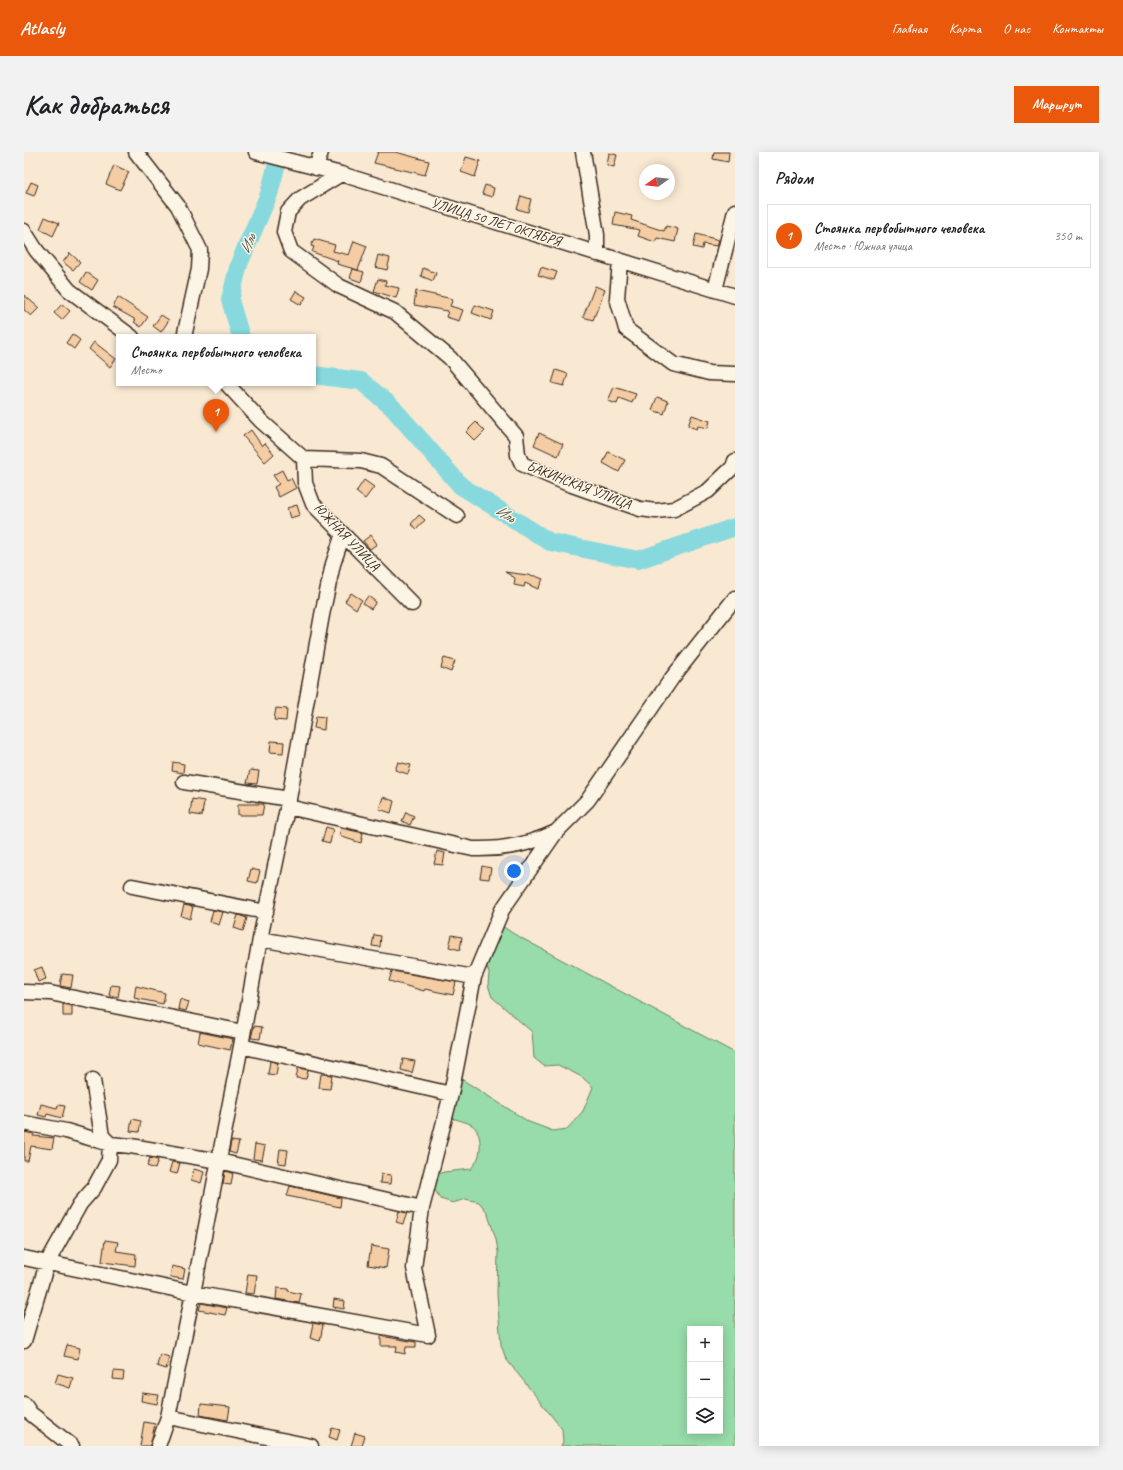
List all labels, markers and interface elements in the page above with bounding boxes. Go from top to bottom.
text: Atlasly [20,16,64,40]
text: Главная [892,20,927,37]
text: Карта [949,20,981,37]
text: О нас [1003,20,1030,37]
text: Контакты [1052,20,1103,37]
button: Маршрут [1014,86,1099,123]
text: Как добраться [24,87,169,122]
north arrow [639,164,675,200]
text: Рядом [775,168,813,189]
street label: УЛИЦА 50 ЛЕТ ОКТЯБРЯ [429,194,565,250]
text: Стоянка первобытного человека [814,219,984,238]
text: 1 [786,228,792,244]
text: 350 m [1054,228,1082,244]
water label: Иль [236,230,261,256]
text: Место · Южная улица [814,238,912,254]
popup [116,334,316,386]
text: Стоянка первобытного человека [131,343,301,362]
text: Место [131,362,162,378]
pin: 1 [203,399,229,432]
street label: БАКИНСКАЯ УЛИЦА [525,457,634,513]
street label: ЮЖНАЯ УЛИЦА [310,500,384,575]
water label: Иль [492,501,520,528]
your location [504,861,524,881]
map controls [687,1326,723,1434]
button: + [687,1326,723,1362]
button: − [687,1362,723,1398]
button: layers [687,1398,723,1434]

